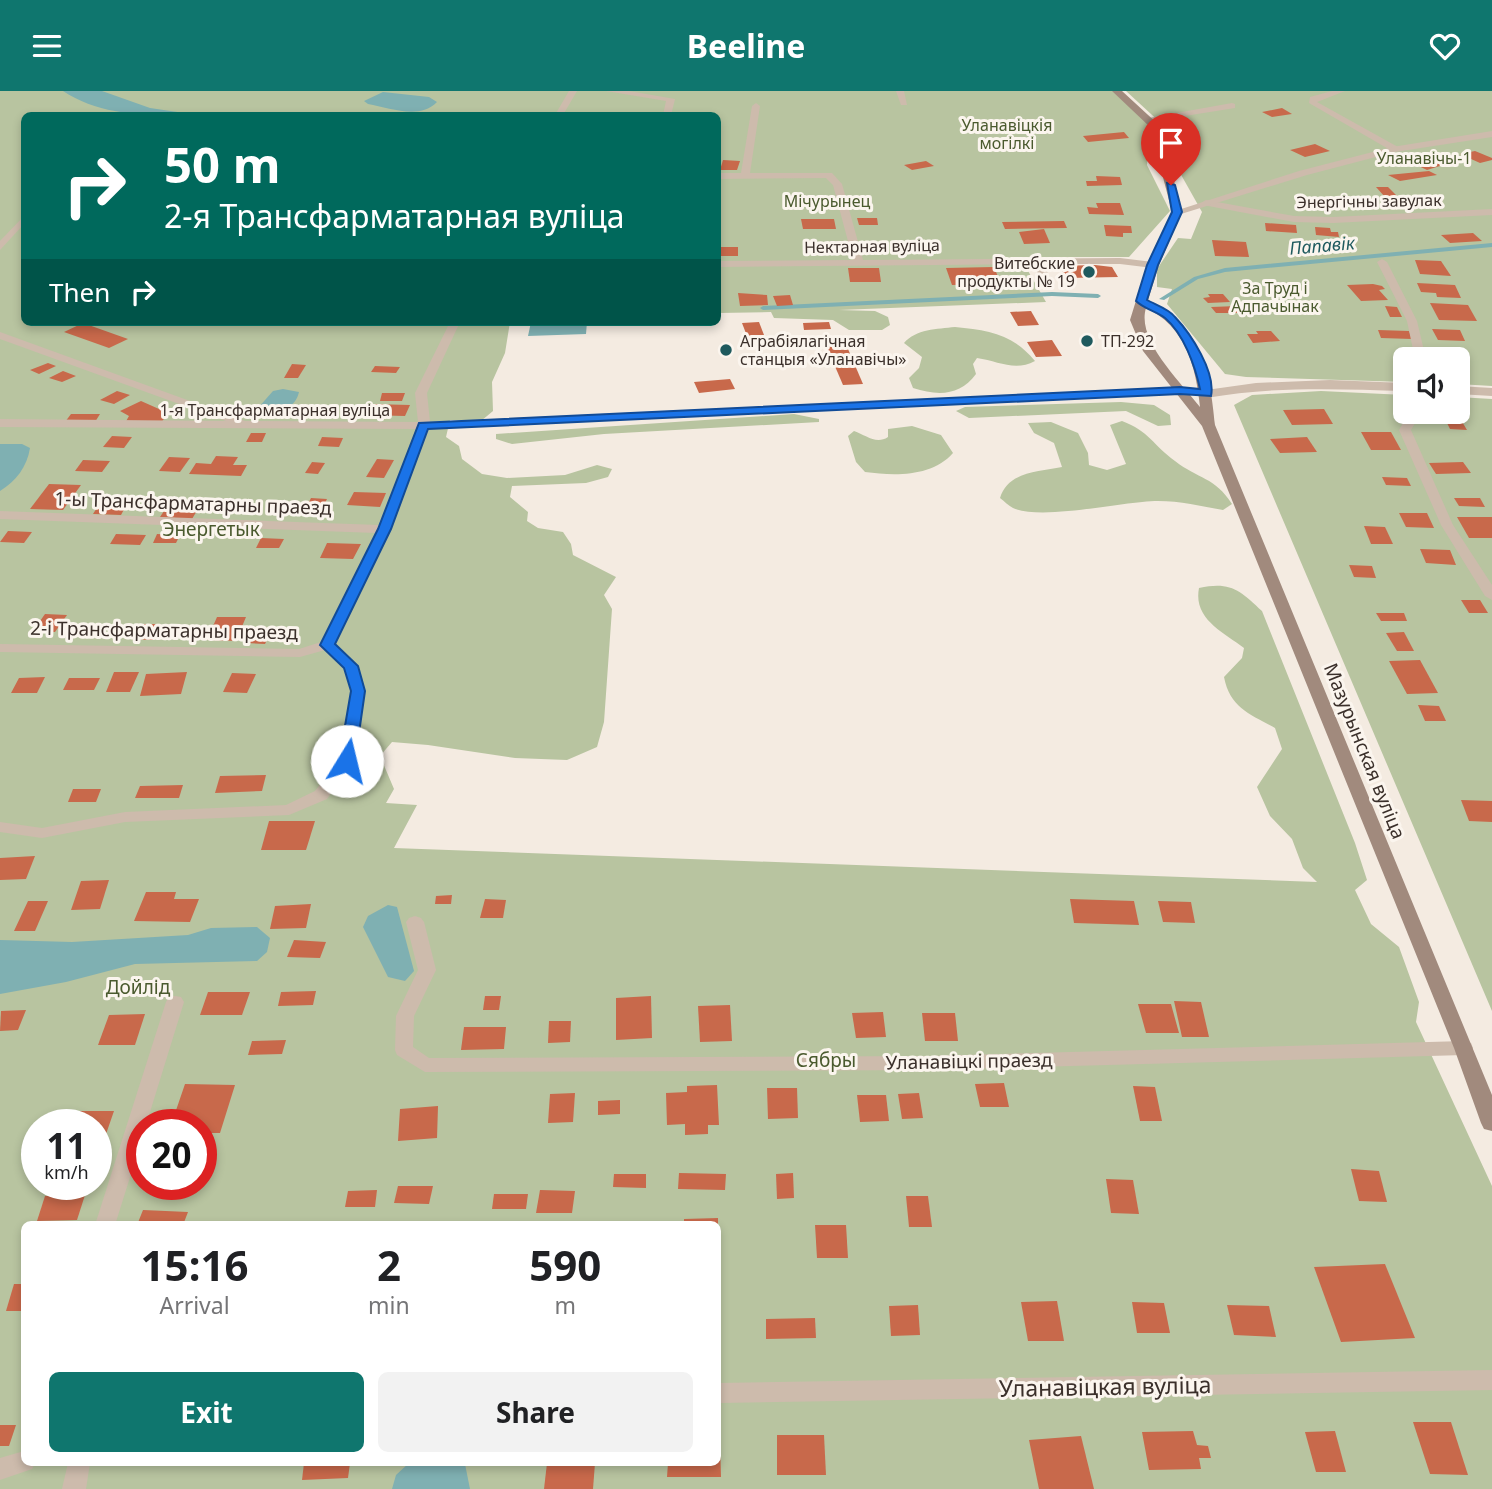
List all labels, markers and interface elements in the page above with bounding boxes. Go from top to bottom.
text: Beeline [687,24,805,67]
icon: menu [28,27,66,65]
icon: heart [1426,27,1464,65]
pin [1141,113,1201,185]
park label: Уланавіцкія могілкі [962,114,1052,154]
icon: arrive [1152,124,1190,162]
text: 50 m [164,131,281,197]
icon: right [49,140,140,231]
park label: Уланавічы-1 [1376,147,1472,169]
street label: Энергічны завулак [1296,189,1442,213]
park label: Мічурынец [784,190,870,212]
text: 2-я Трансфарматарная вуліца [164,194,625,237]
water label: Папавік [1288,230,1357,260]
street label: Нектарная вуліца [804,234,940,258]
place label: Витебские продукты № 19 [957,252,1075,292]
marker: Витебские продукты № 19 [1081,264,1097,280]
icon: right [124,273,162,311]
text: Then [49,274,110,310]
park label: За Труд і Адпачынак [1231,277,1319,317]
place label: Аграбіялагічная станцыя «Уланавічы» [740,330,906,370]
place label: ТП-292 [1101,330,1154,352]
marker: ТП-292 [1079,333,1095,349]
marker: Аграбіялагічная станцыя «Уланавічы» [718,342,734,358]
map controls [1393,347,1470,424]
button: sound [1393,347,1470,424]
street label: 1-я Трансфарматарная вуліца [160,399,390,421]
street label: 1-ы Трансфарматарны праезд [54,485,332,521]
park label: Энергетык [162,516,260,542]
street label: 2-і Трансфарматарны праезд [30,615,299,645]
street label: Мазурынская вуліца [1318,659,1412,843]
position arrow [310,724,384,798]
park label: Дойлід [106,974,171,1000]
park label: Сябры [796,1047,856,1073]
street label: Уланавіцкі праезд [885,1047,1053,1075]
speed limit sign: 20 [126,1109,217,1200]
text: 11 [46,1122,87,1169]
text: km/h [44,1160,89,1184]
text: 15:16 [141,1236,248,1293]
text: 2 [377,1236,401,1293]
text: 590 [529,1236,601,1293]
text: Arrival [159,1289,230,1321]
text: min [368,1289,410,1321]
text: m [555,1289,576,1321]
street label: Уланавіцкая вуліца [998,1368,1212,1404]
button: Exit [49,1372,364,1452]
button: Share [378,1372,693,1452]

